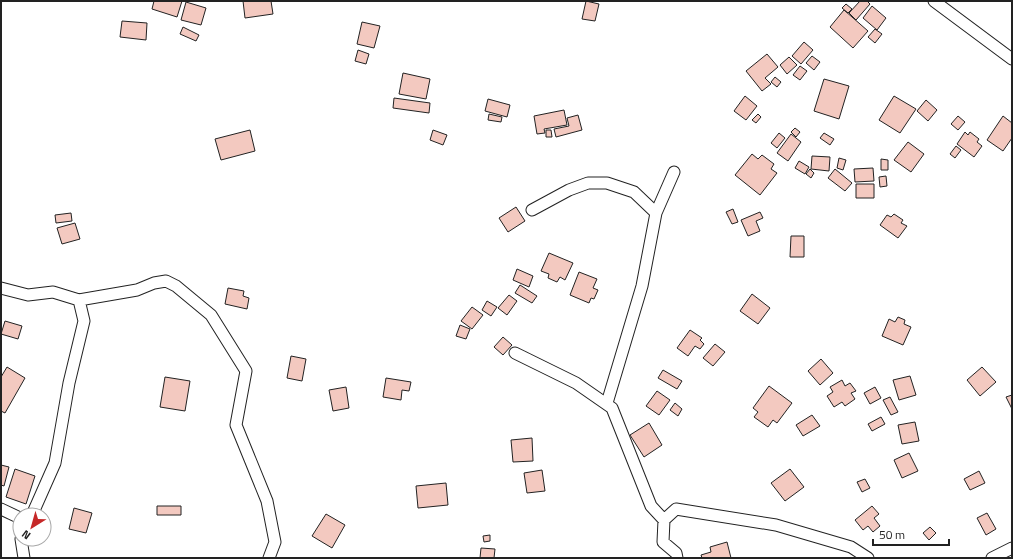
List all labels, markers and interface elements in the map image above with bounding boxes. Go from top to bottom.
north arrow [12,507,52,547]
scale bar [873,521,949,547]
text: 50 m [879,525,905,544]
text: N [18,526,34,544]

